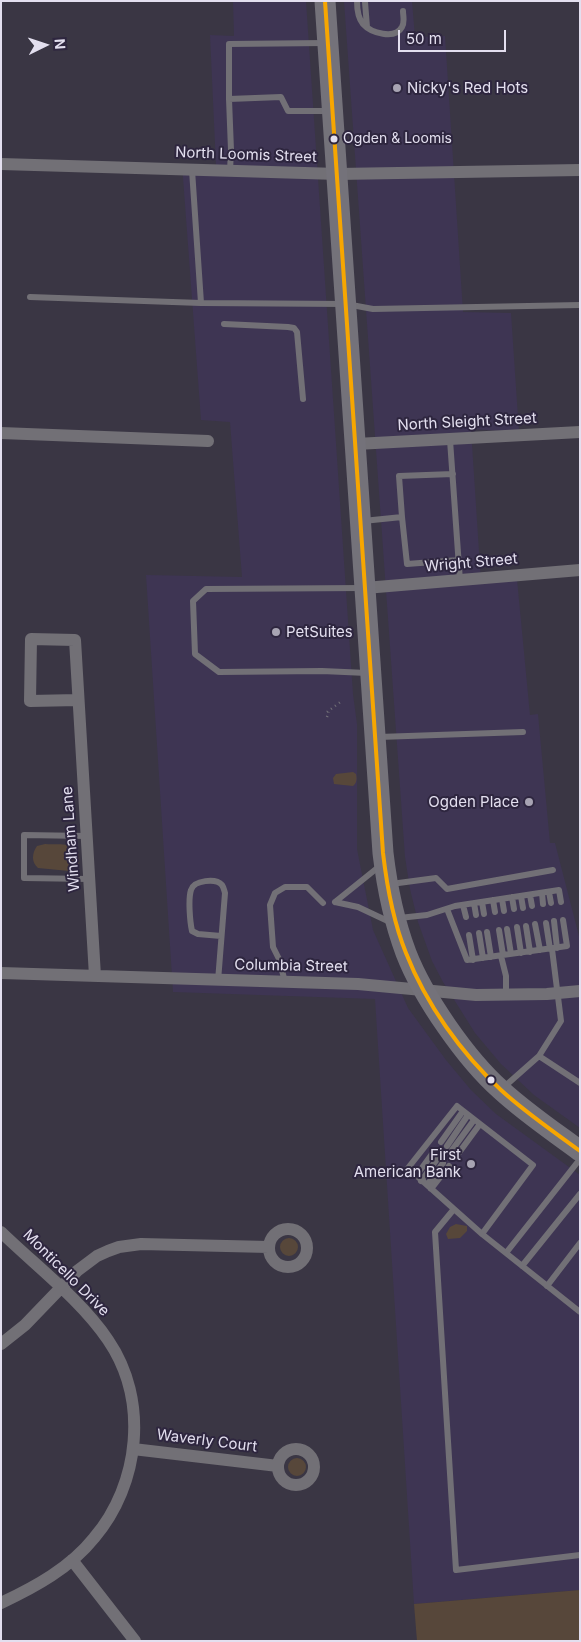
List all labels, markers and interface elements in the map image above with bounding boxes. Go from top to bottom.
north arrow [20,20,70,70]
scale bar [401,20,508,52]
text: 50 m [406,29,442,48]
text: N [52,38,69,50]
place label: Nicky's Red Hots [407,79,528,97]
marker: Nicky's Red Hots [391,82,403,94]
place label: Ogden & Loomis [343,131,452,147]
marker: Ogden & Loomis [329,134,339,144]
street label: North Loomis Street [175,144,317,166]
street label: North Sleight Street [397,409,537,435]
street label: Wright Street [424,550,518,576]
place label: PetSuites [286,623,353,641]
marker: PetSuites [270,626,282,638]
street label: Windham Lane [58,786,84,892]
place label: Ogden Place [428,793,519,811]
marker: Ogden Place [523,796,535,808]
street label: Columbia Street [234,956,348,976]
unlabelled marker [486,1075,496,1085]
place label: First American Bank [354,1146,461,1181]
marker: First American Bank [465,1158,477,1170]
street label: Monticello Drive [19,1226,113,1320]
street label: Waverly Court [156,1426,258,1456]

